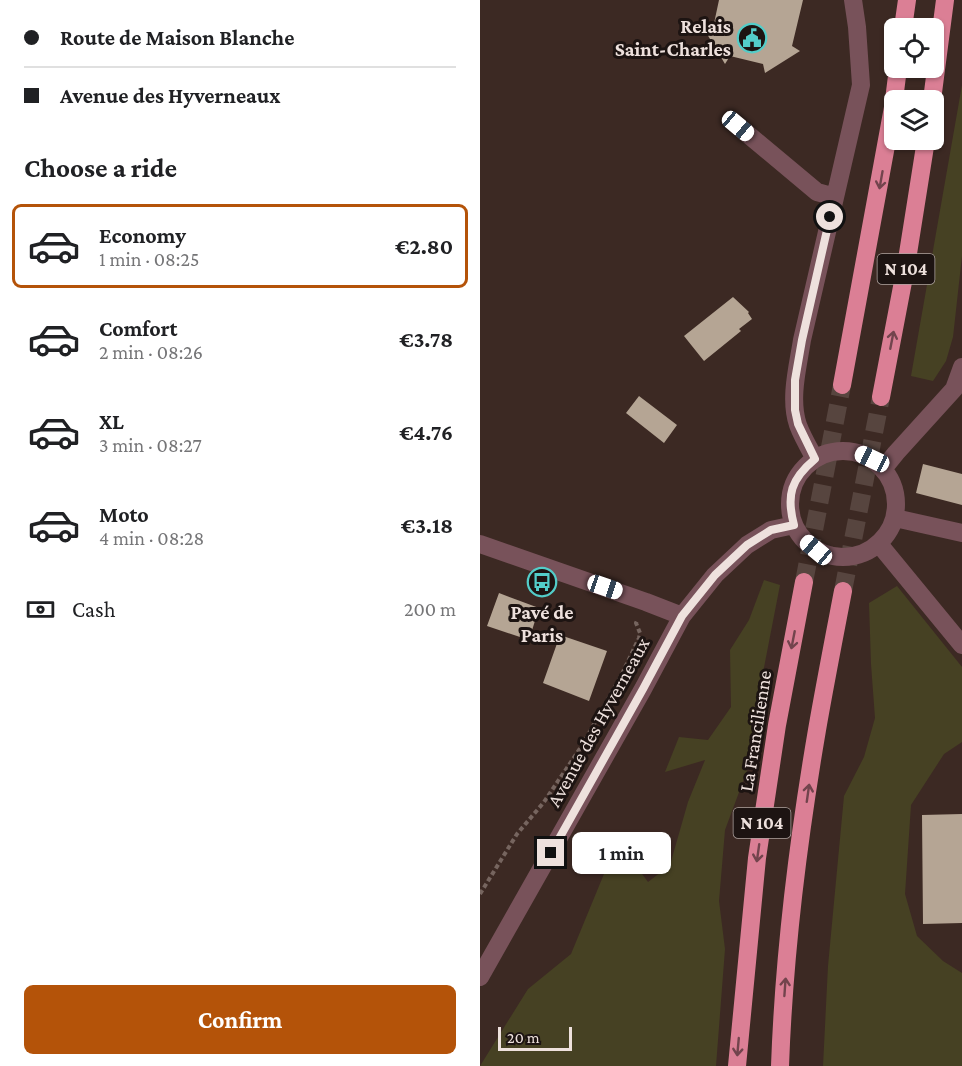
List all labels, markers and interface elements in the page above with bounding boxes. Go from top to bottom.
place label: Relais Saint-Charles [615,15,731,60]
map controls [884,18,944,150]
button: locate [884,18,944,78]
public building icon: Relais Saint-Charles [736,22,768,54]
text: Route de Maison Blanche [60,25,294,50]
text: Avenue des Hyverneaux [60,83,280,108]
button: layers [884,90,944,150]
car [718,108,758,144]
text: Choose a ride [24,153,177,183]
one-way arrow [875,170,886,189]
route start [816,203,843,230]
icon: car [27,219,81,273]
text: Economy [99,223,186,248]
text: €2.80 [395,234,453,259]
text: 1 min · 08:25 [99,248,199,270]
road number: N 104 [878,254,934,284]
icon: car [27,312,81,366]
text: Comfort [99,316,177,341]
text: €3.78 [399,327,453,352]
one-way arrow [887,330,898,350]
text: 2 min · 08:26 [99,341,203,363]
icon: car [27,405,81,459]
text: XL [99,409,124,434]
text: €4.76 [399,420,453,445]
text: 3 min · 08:27 [99,434,202,456]
car [852,443,892,475]
icon: car [27,498,81,552]
text: Moto [99,502,149,527]
text: €3.18 [401,513,453,538]
text: 4 min · 08:28 [99,527,204,549]
car [796,532,836,568]
bus stop icon: Pavé de Paris [526,566,558,598]
car [585,573,625,601]
icon: cash [24,593,57,626]
text: Cash [72,597,116,622]
text: 200 m [404,598,456,620]
place label: Pavé de Paris [510,601,574,646]
one-way arrow [787,630,798,649]
street label: Avenue des Hyverneaux [542,633,655,811]
street label: La Francilienne [735,669,775,793]
one-way arrow [802,784,813,803]
road number: N 104 [734,808,790,838]
callout: 1 min [572,832,671,874]
route end [537,839,564,866]
text: 1 min [599,842,644,864]
one-way arrow [752,843,763,862]
one-way arrow [779,977,790,997]
button: Confirm [24,985,456,1054]
scale bar [498,1024,572,1052]
text: 20 m [507,1029,540,1046]
one-way arrow [732,1037,743,1057]

